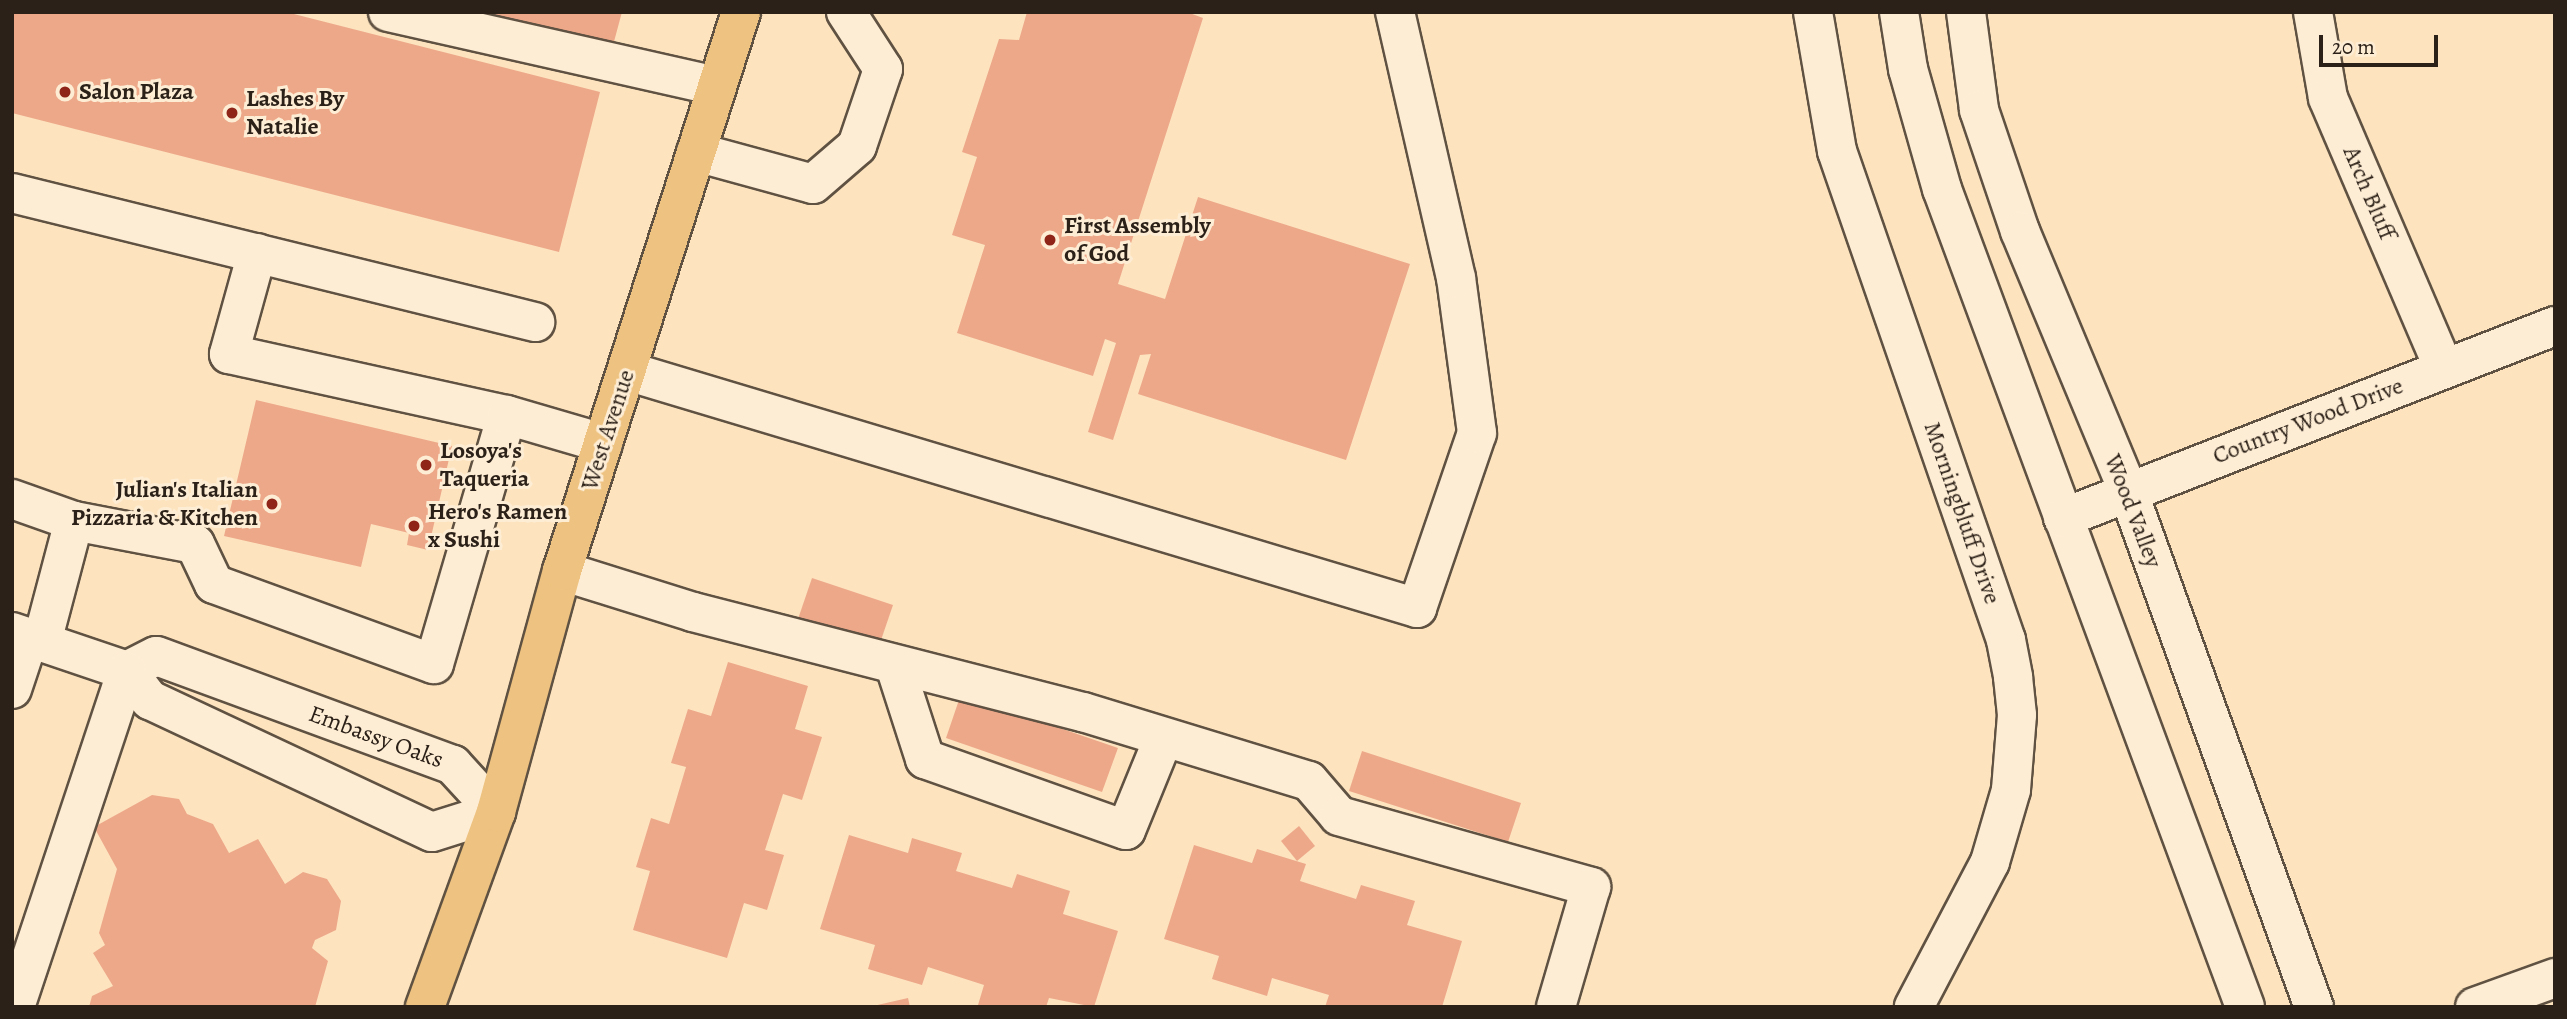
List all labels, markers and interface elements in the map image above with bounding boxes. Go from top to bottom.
scale bar [2322,21,2441,65]
text: 20 m [2332,33,2375,61]
place label: Salon Plaza [79,78,194,106]
marker: Salon Plaza [57,84,73,100]
place label: Lashes By Natalie [246,85,344,141]
marker: Lashes By Natalie [224,105,240,121]
street label: Arch Bluff [2336,142,2402,244]
place label: First Assembly of God [1064,212,1211,268]
marker: First Assembly of God [1042,232,1058,248]
street label: West Avenue [575,366,641,494]
street label: Country Wood Drive [2209,371,2407,471]
street label: Morningbluff Drive [1917,418,2007,608]
place label: Losoya's Taqueria [440,437,529,493]
street label: Wood Valley [2098,450,2168,572]
marker: Losoya's Taqueria [418,457,434,473]
place label: Julian's Italian Pizzaria & Kitchen [71,476,258,532]
marker: Julian's Italian Pizzaria & Kitchen [264,496,280,512]
place label: Hero's Ramen x Sushi [428,498,567,554]
marker: Hero's Ramen x Sushi [406,518,422,534]
street label: Embassy Oaks [305,699,447,775]

